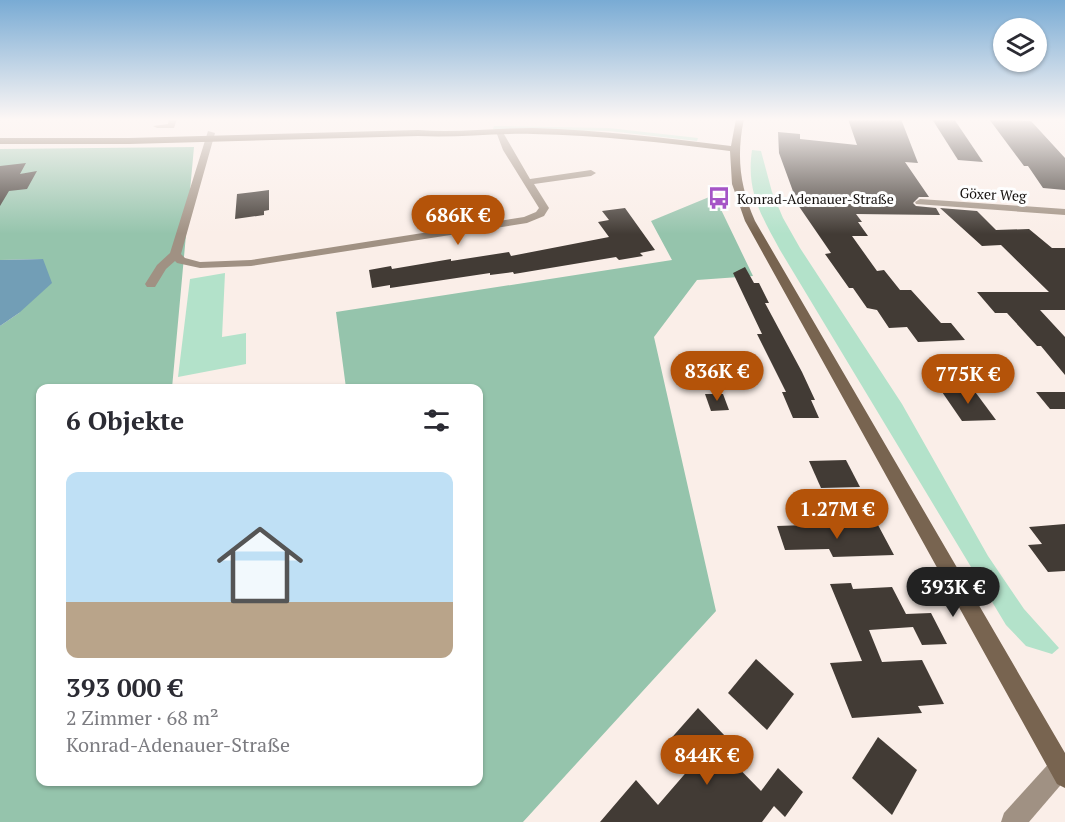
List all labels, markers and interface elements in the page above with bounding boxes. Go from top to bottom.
map controls [993,18,1047,72]
button: layers [993,18,1047,72]
street label: Göxer Weg [959,183,1027,205]
bus stop icon: Konrad-Adenauer-Straße [706,185,732,211]
place label: Konrad-Adenauer-Straße [737,189,894,208]
pin: 686K € [409,195,507,246]
text: 686K € [426,201,490,228]
pin: 836K € [668,351,766,402]
pin: 775K € [919,354,1017,405]
text: 836K € [685,357,749,384]
text: 775K € [936,360,1000,387]
text: 6 Objekte [66,403,184,437]
icon: filters [420,404,453,437]
pin: 1.27M € [782,489,892,540]
text: 1.27M € [799,495,875,522]
icon: home [206,511,314,619]
pin: 393K € [904,567,1002,618]
text: 393K € [921,573,985,600]
text: 393 000 € [66,670,183,704]
text: 2 Zimmer · 68 m² [66,704,219,731]
text: Konrad-Adenauer-Straße [66,731,290,758]
pin: 844K € [658,735,756,786]
text: 844K € [675,741,739,768]

